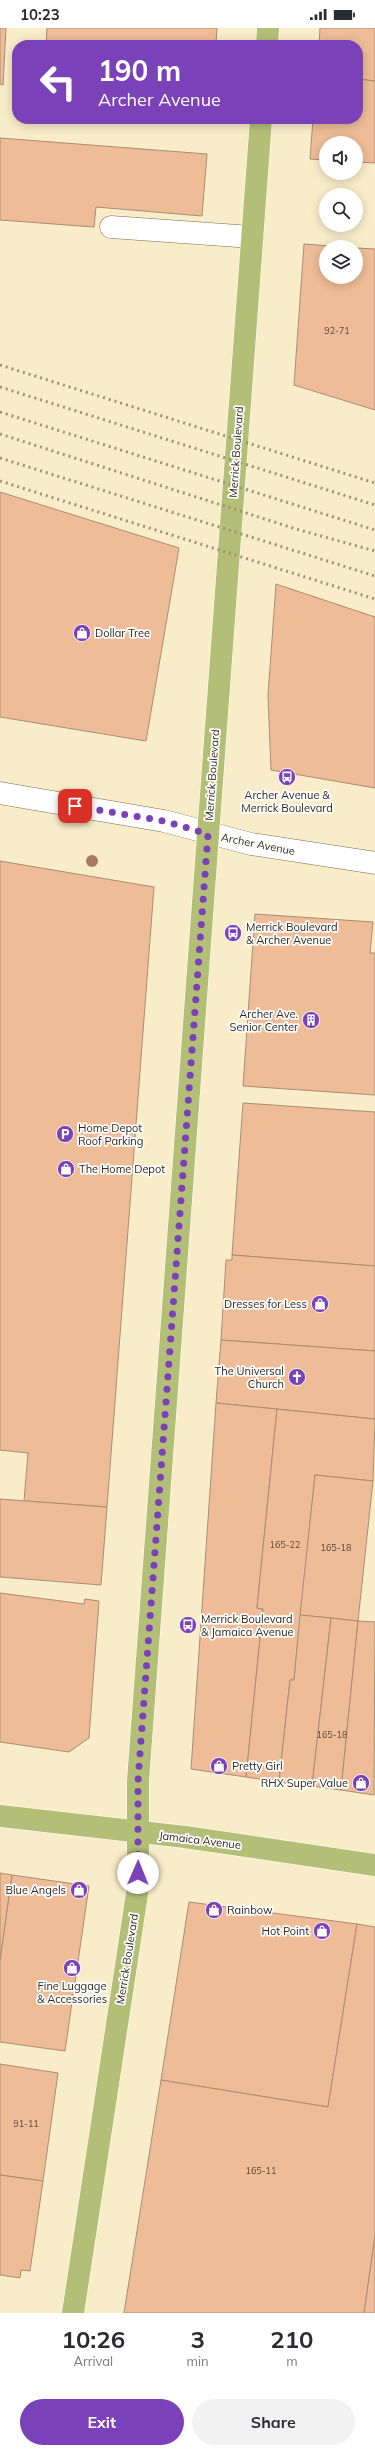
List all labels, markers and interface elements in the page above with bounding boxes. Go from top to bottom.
text: 10:23 [20,5,60,24]
text: 190 m [98,53,181,88]
icon: left [32,56,84,108]
text: Archer Avenue [98,88,221,111]
map controls [319,136,363,284]
button: sound [319,136,363,180]
button: search [319,188,363,232]
button: layers [319,240,363,284]
house number: 92-71 [324,325,350,336]
street label: Merrick Boulevard [226,406,246,498]
shop icon: Dollar Tree [72,623,92,643]
place label: Dollar Tree [95,626,150,640]
street label: Merrick Boulevard [202,729,222,821]
bus stop icon: Archer Avenue & Merrick Boulevard [277,767,297,787]
place label: Archer Avenue & Merrick Boulevard [241,788,333,815]
pin [58,789,92,823]
icon: arrive [64,795,86,817]
street label: Archer Avenue [220,830,296,858]
place label: Merrick Boulevard & Archer Avenue [246,920,338,947]
bus stop icon: Merrick Boulevard & Archer Avenue [223,923,243,943]
place label: Archer Ave. Senior Center [230,1007,298,1034]
building icon: Archer Ave. Senior Center [301,1010,321,1030]
place label: Home Depot Roof Parking [78,1121,143,1148]
parking icon: Home Depot Roof Parking [55,1124,75,1144]
shop icon: The Home Depot [56,1159,76,1179]
place label: The Home Depot [79,1162,165,1176]
shop icon: Dresses for Less [310,1294,330,1314]
place label: Dresses for Less [224,1297,307,1311]
place label: The Universal Church [215,1364,284,1391]
church icon: The Universal Church [287,1367,307,1387]
house number: 165-22 [270,1539,300,1550]
house number: 165-18 [321,1542,351,1553]
place label: Merrick Boulevard & Jamaica Avenue [201,1612,294,1639]
bus stop icon: Merrick Boulevard & Jamaica Avenue [178,1615,198,1635]
house number: 165-18 [317,1729,347,1740]
shop icon: Pretty Girl [209,1756,229,1776]
place label: Pretty Girl [232,1759,283,1773]
shop icon: RHX Super Value [351,1773,371,1793]
place label: RHX Super Value [261,1776,348,1790]
street label: Jamaica Avenue [158,1828,242,1852]
position arrow [117,1852,159,1894]
shop icon: Blue Angels [69,1880,89,1900]
place label: Blue Angels [5,1883,66,1897]
shop icon: Rainbow [204,1900,224,1920]
place label: Rainbow [227,1903,273,1917]
street label: Merrick Boulevard [113,1913,141,2005]
shop icon: Hot Point [312,1921,332,1941]
place label: Hot Point [262,1924,309,1938]
shop icon: Fine Luggage & Accessories [62,1958,82,1978]
place label: Fine Luggage & Accessories [37,1979,107,2006]
house number: 91-11 [13,2118,39,2129]
house number: 165-11 [246,2165,276,2176]
text: 10:26 [62,2324,125,2354]
text: 3 [190,2324,205,2354]
text: 210 [270,2324,313,2354]
text: Arrival [73,2353,113,2369]
text: min [187,2353,209,2369]
text: m [286,2353,298,2369]
button: Exit [20,2399,184,2445]
button: Share [192,2399,355,2445]

